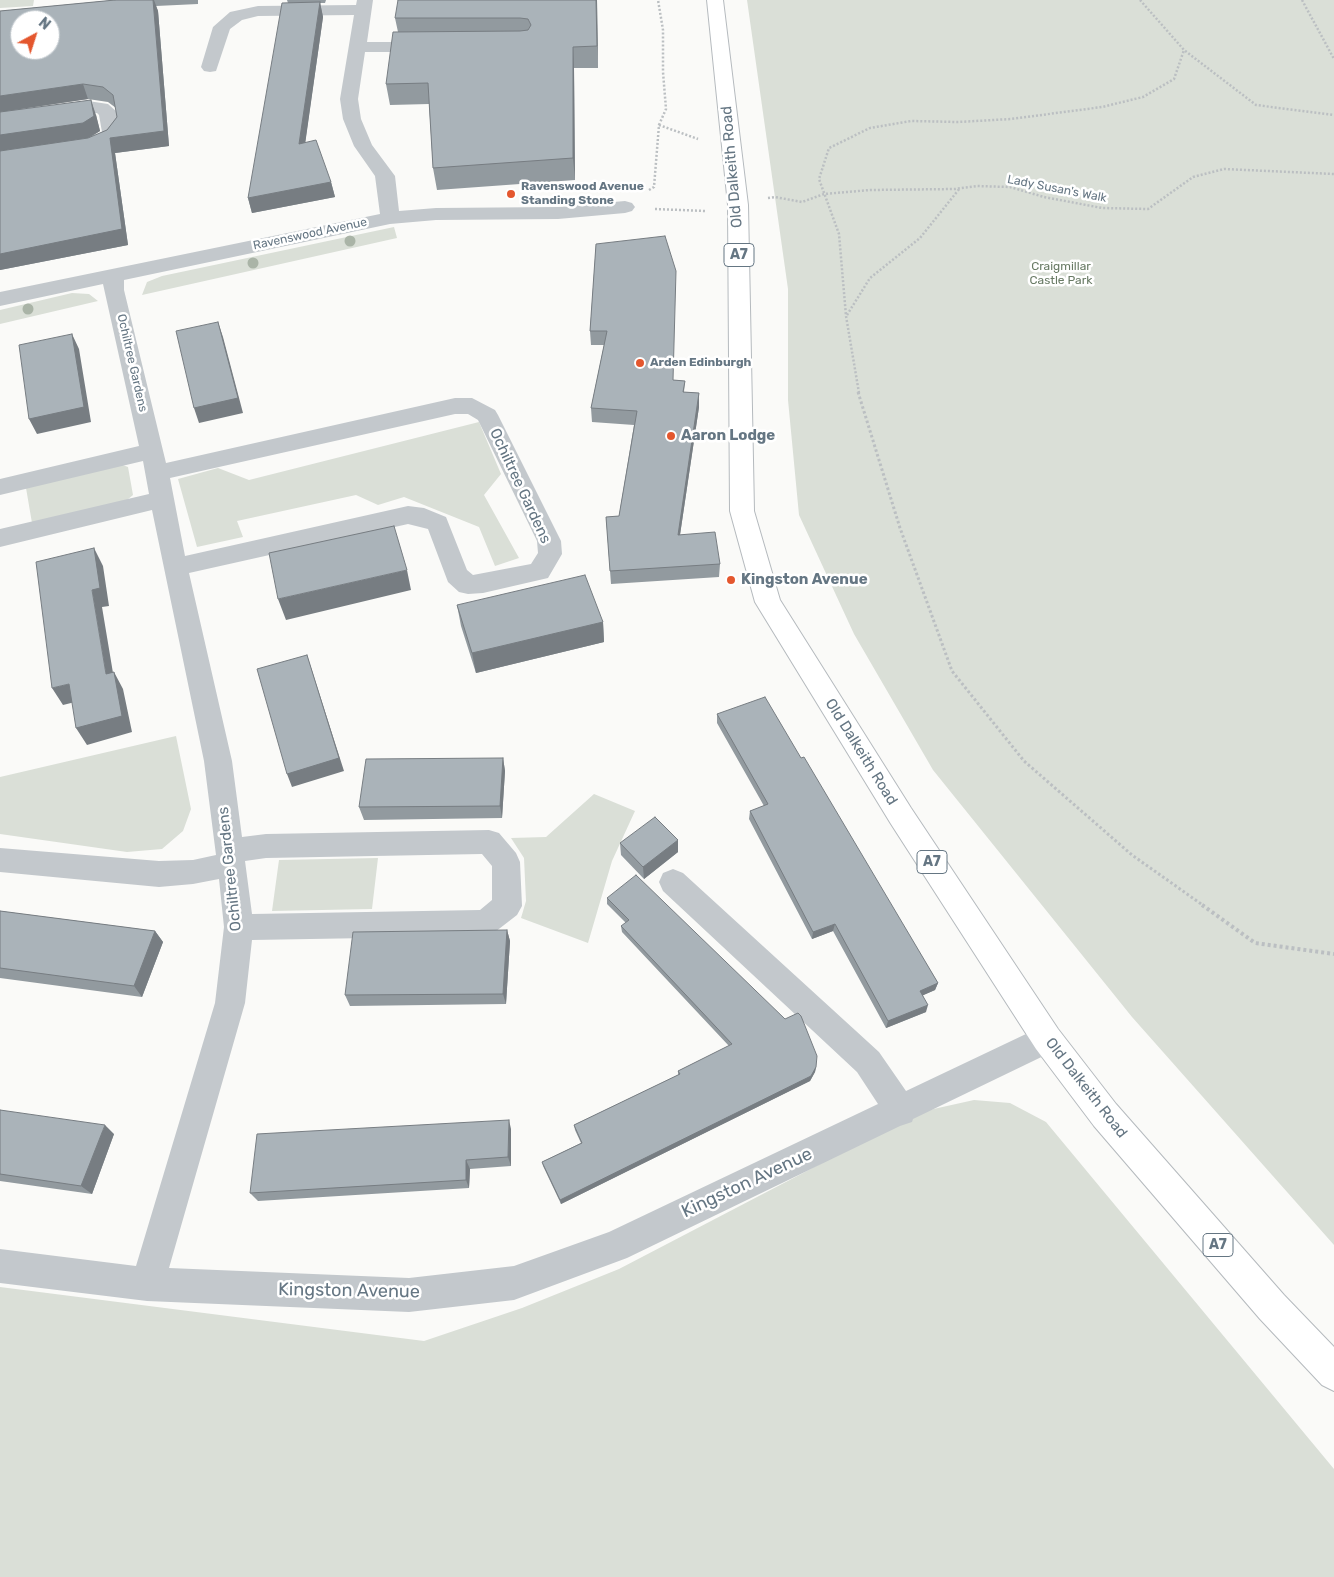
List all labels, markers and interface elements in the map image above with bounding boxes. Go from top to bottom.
north arrow [10,10,60,60]
text: N [35,14,54,34]
street label: Old Dalkeith Road [718,105,746,229]
street label: Lady Susan's Walk [1006,172,1108,206]
place label: Ravenswood Avenue Standing Stone [521,180,644,208]
marker: Ravenswood Avenue Standing Stone [505,188,517,200]
street label: Ravenswood Avenue [252,215,368,253]
road number: A7 [724,244,754,266]
park label: Craigmillar Castle Park [1030,260,1092,288]
street label: Ochiltree Gardens [114,313,150,413]
place label: Arden Edinburgh [650,356,751,370]
marker: Arden Edinburgh [634,357,646,369]
street label: Ochiltree Gardens [485,426,555,546]
place label: Aaron Lodge [681,427,775,445]
marker: Aaron Lodge [665,430,677,442]
place label: Kingston Avenue [741,571,868,589]
marker: Kingston Avenue [725,574,737,586]
street label: Old Dalkeith Road [821,695,901,809]
street label: Ochiltree Gardens [215,806,245,932]
road number: A7 [917,850,947,874]
street label: Old Dalkeith Road [1041,1034,1131,1142]
street label: Kingston Avenue [678,1143,816,1223]
road number: A7 [1203,1234,1233,1256]
street label: Kingston Avenue [278,1279,420,1303]

